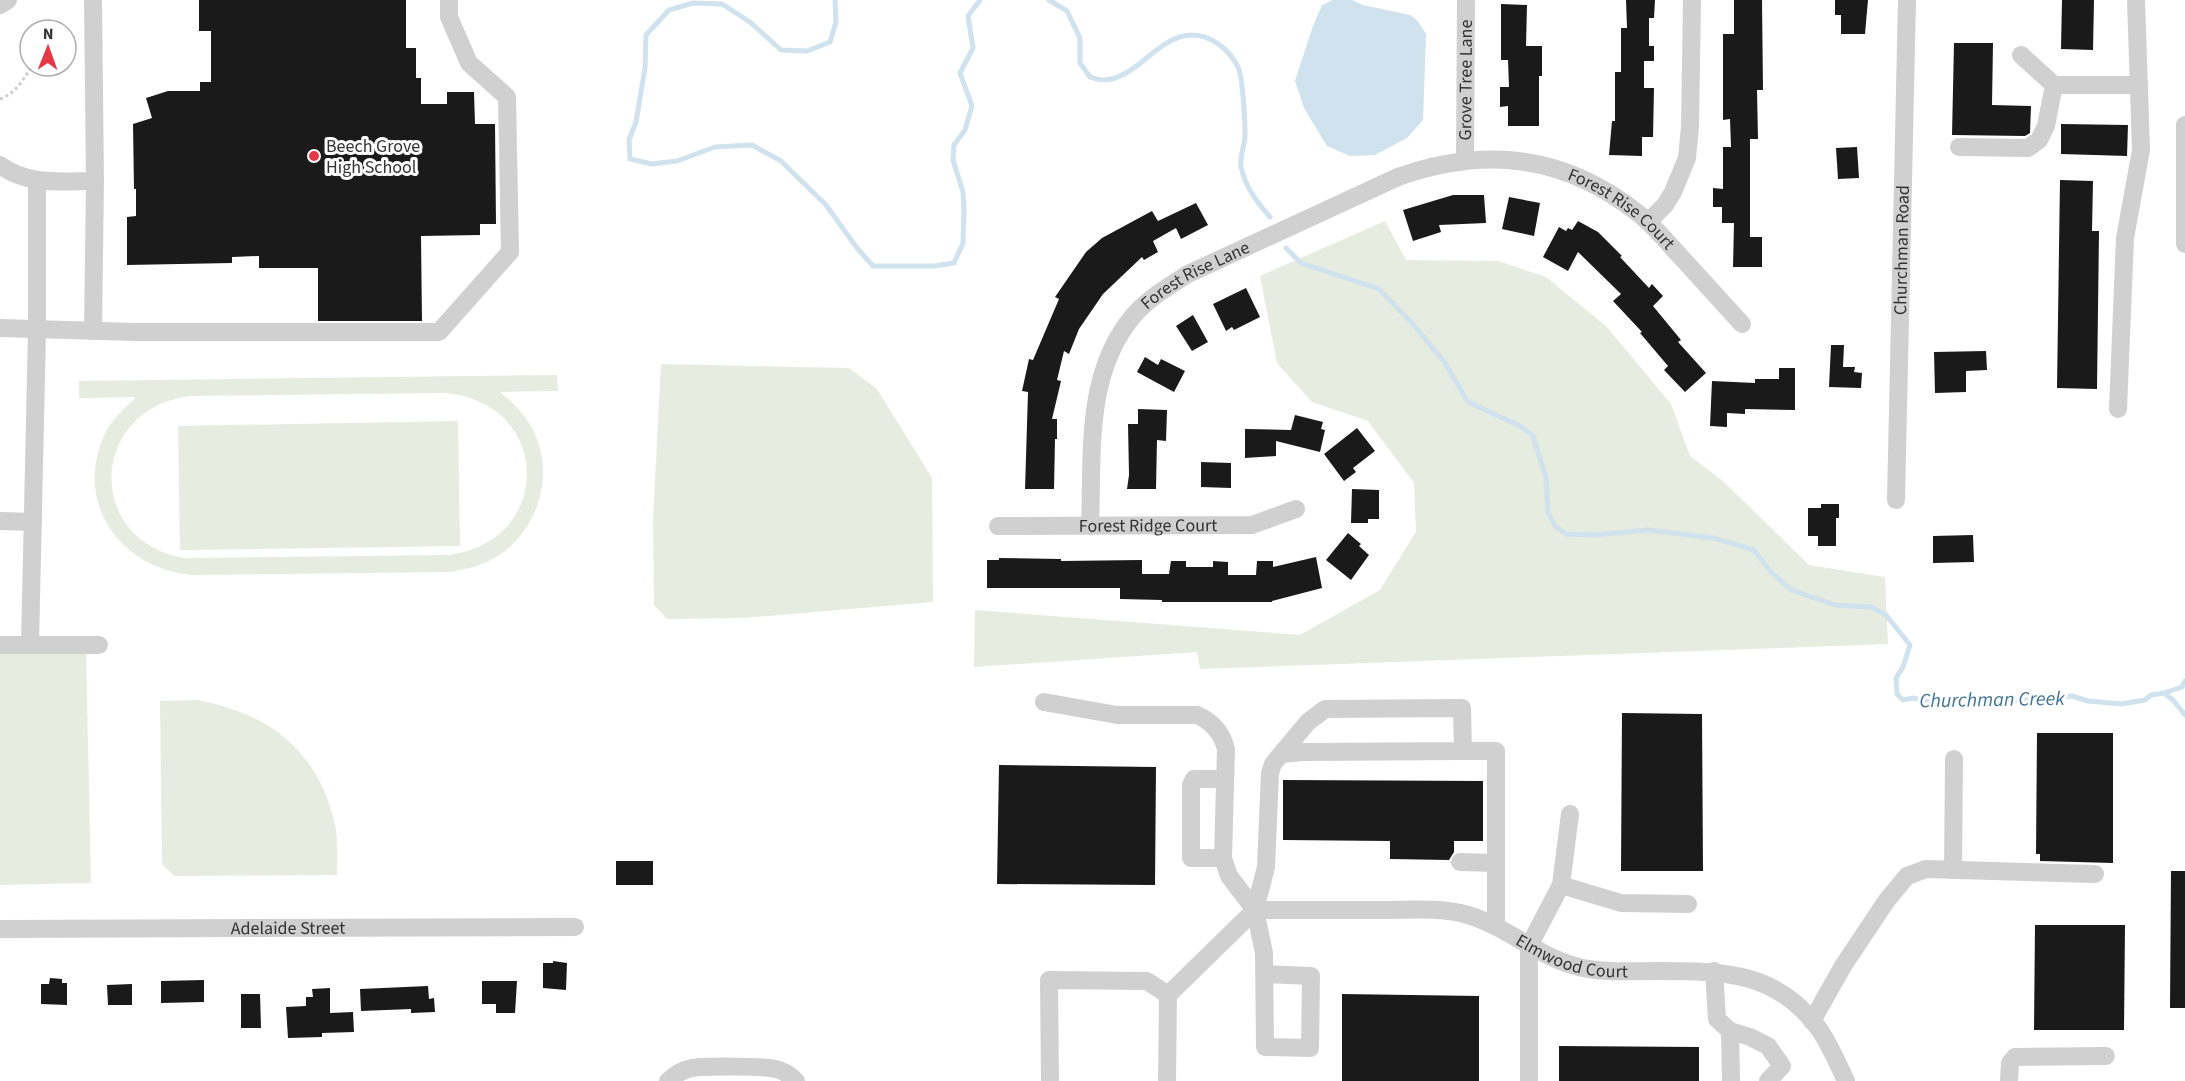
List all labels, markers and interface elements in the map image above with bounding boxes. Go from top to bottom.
north arrow [18,18,78,78]
street label: Grove Tree Lane [1453,19,1479,140]
text: N [43,23,54,45]
place label: Beech Grove High School [326,134,420,180]
marker: Beech Grove High School [307,149,321,163]
street label: Forest Rise Court [1564,162,1680,255]
street label: Churchman Road [1888,185,1916,315]
street label: Forest Rise Lane [1135,235,1254,316]
street label: Forest Ridge Court [1079,513,1217,539]
water label: Churchman Creek [1919,685,2065,715]
street label: Adelaide Street [231,916,345,941]
street label: Elmwood Court [1511,928,1628,984]

